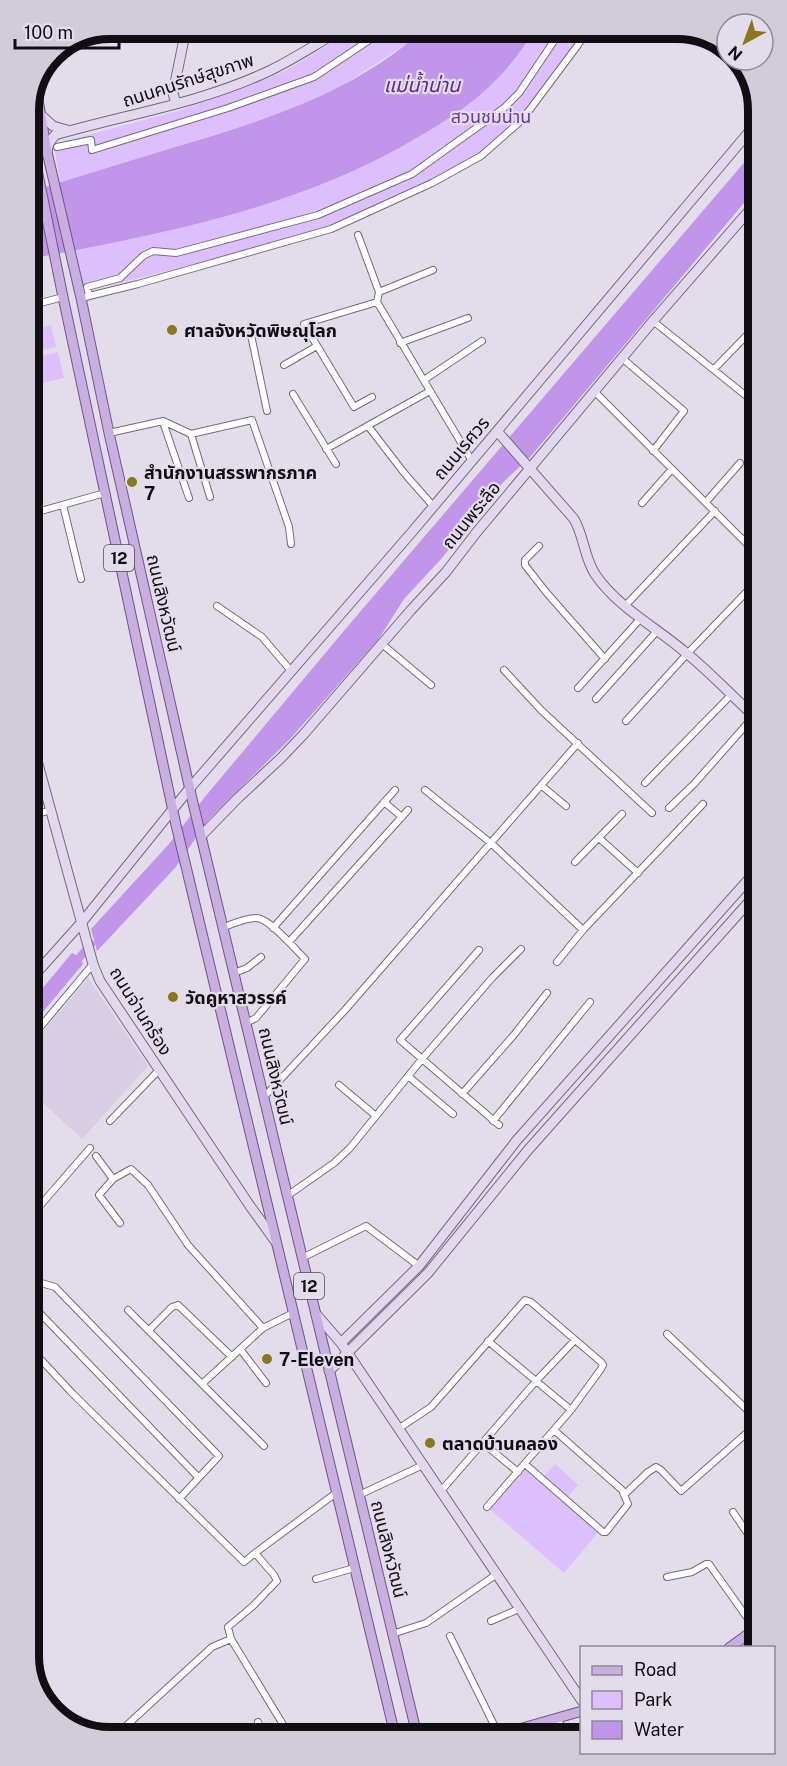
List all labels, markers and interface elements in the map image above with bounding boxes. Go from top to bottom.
scale bar [15,12,118,50]
north arrow [715,12,775,72]
text: 100 m [24,22,73,43]
text: N [725,42,746,64]
street label: ถนนคนรักษ์สุขภาพ [120,49,257,112]
water label: แม่น้ำน่าน [384,71,462,97]
park label: สวนชมน่าน [451,106,531,127]
place label: ศาลจังหวัดพิษณุโลก [184,320,337,342]
marker: ศาลจังหวัดพิษณุโลก [165,323,179,337]
street label: ถนนเรศวร [429,412,494,484]
place label: สำนักงานสรรพากรภาค 7 [144,462,317,504]
marker: สำนักงานสรรพากรภาค 7 [125,475,139,489]
street label: ถนนพระลือ [437,477,505,553]
road number: 12 [104,545,134,571]
street label: ถนนสิงหวัฒน์ [143,552,185,654]
street label: ถนนจ่านกร้อง [105,963,177,1059]
place label: วัดคูหาสวรรค์ [185,987,287,1008]
marker: วัดคูหาสวรรค์ [166,990,180,1004]
street label: ถนนสิงหวัฒน์ [255,1025,297,1127]
road number: 12 [294,1273,324,1299]
place label: 7-Eleven [279,1349,354,1370]
marker: 7-Eleven [260,1352,274,1366]
place label: ตลาดบ้านคลอง [442,1433,558,1454]
marker: ตลาดบ้านคลอง [423,1436,437,1450]
street label: ถนนสิงหวัฒน์ [367,1498,411,1600]
legend [580,1646,775,1754]
text: Road [634,1659,677,1680]
text: Park [634,1689,672,1710]
text: Water [634,1719,684,1740]

